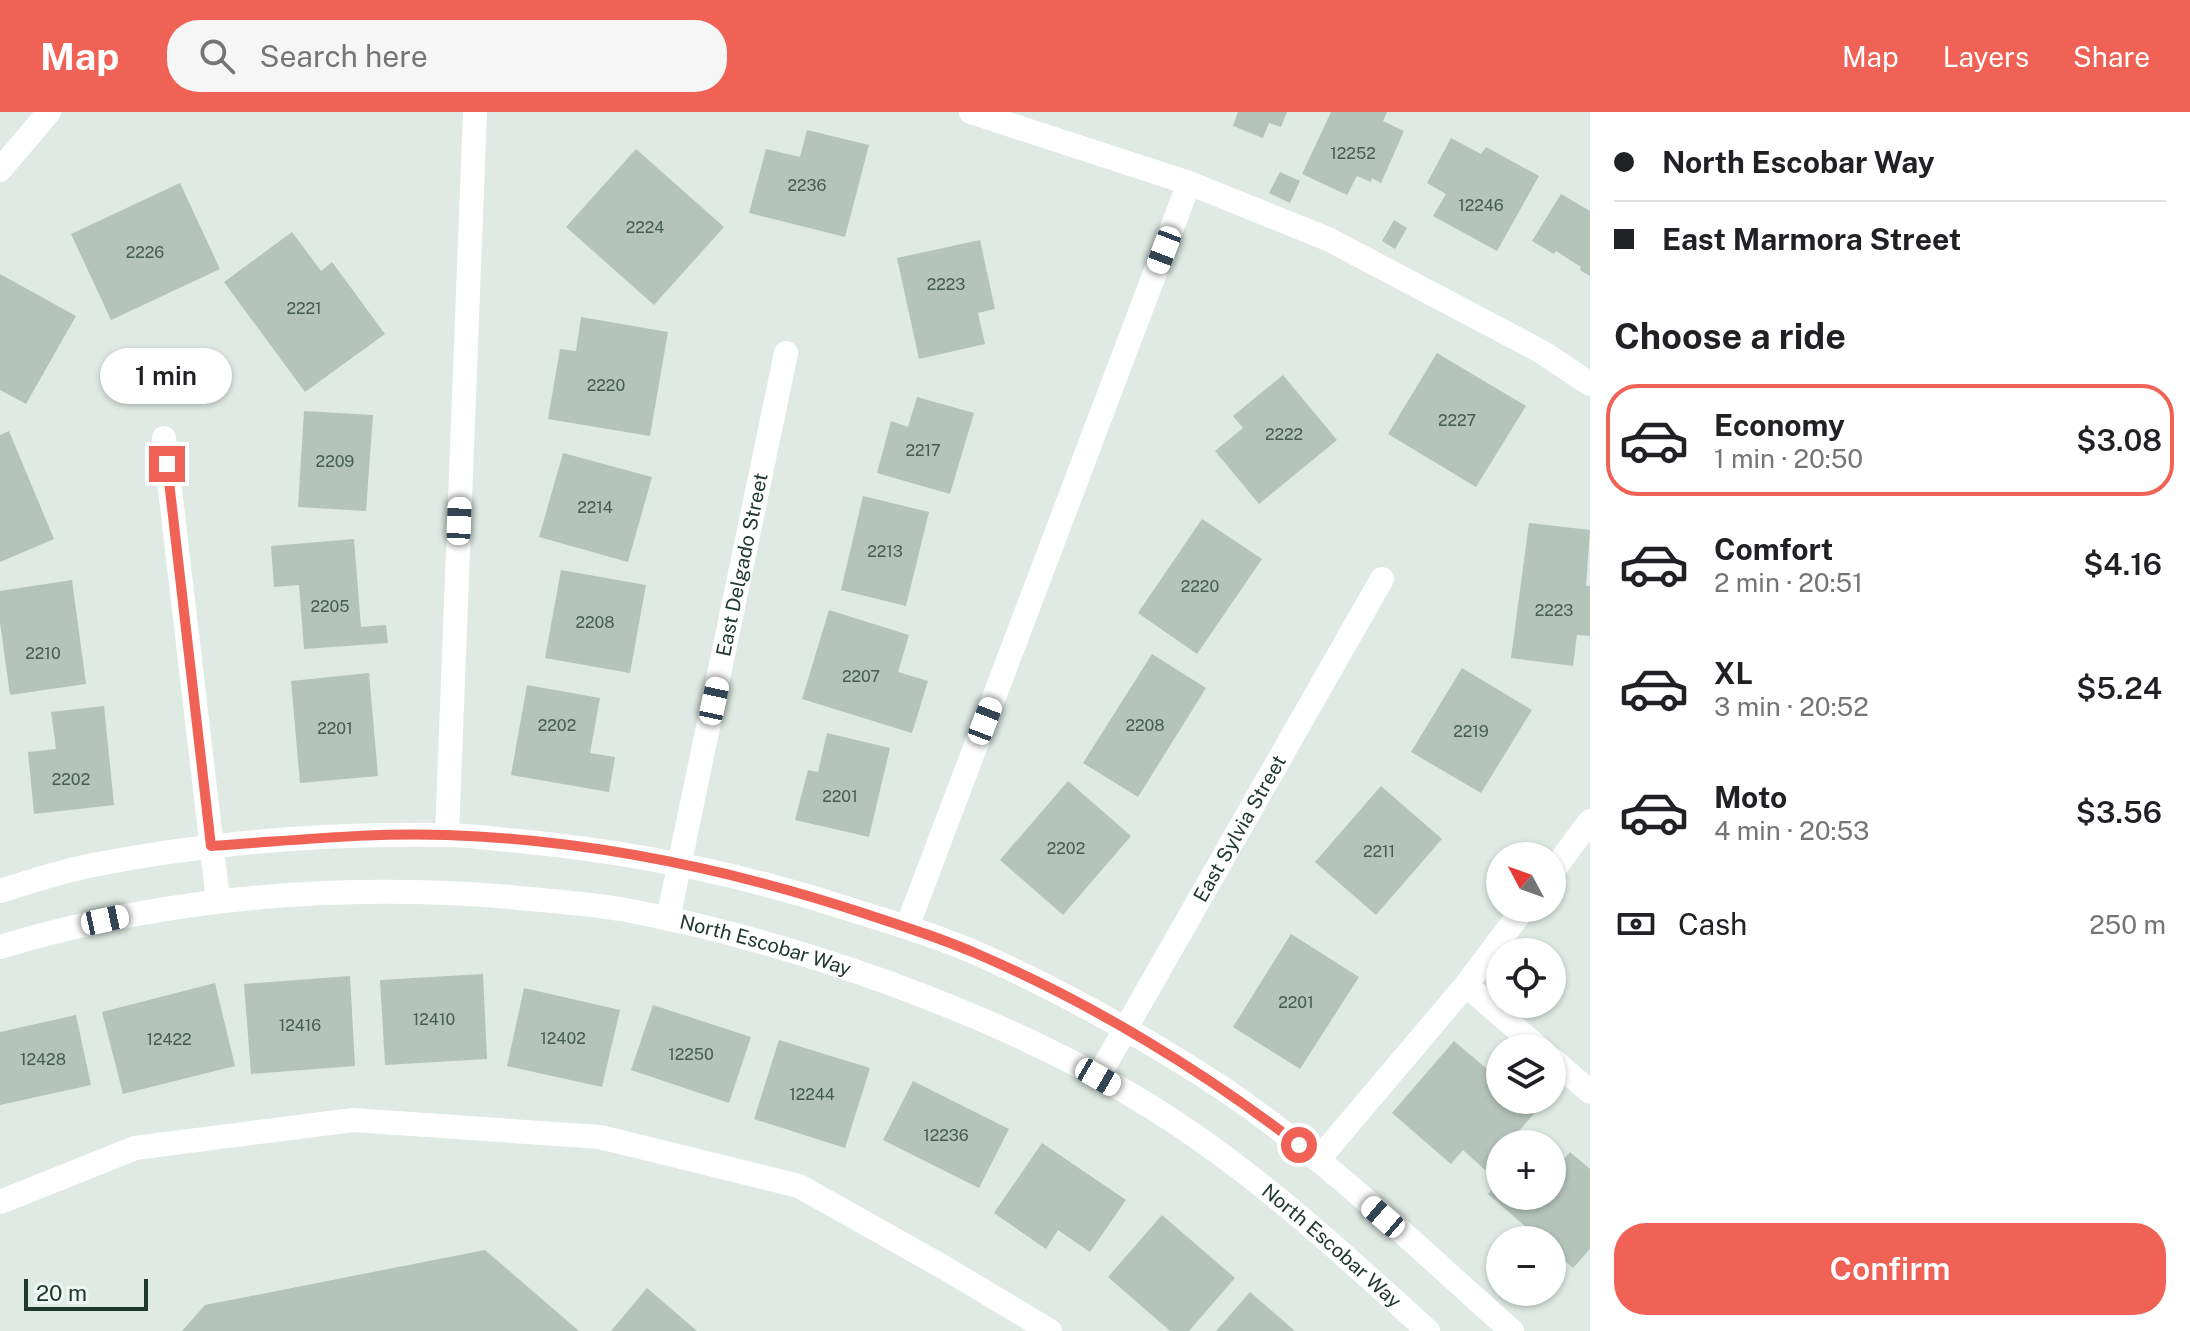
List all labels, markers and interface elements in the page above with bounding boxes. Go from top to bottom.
search box [167,20,727,92]
text: Map [40,34,119,79]
icon: search [195,34,239,78]
text: Search here [259,38,428,74]
text: Map [1842,40,1899,73]
text: Layers [1943,40,2029,73]
text: Share [2073,40,2150,73]
house number: 12252 [1330,144,1376,163]
text: North Escobar Way [1662,144,1935,180]
house number: 2236 [787,176,827,195]
house number: 12246 [1458,196,1504,215]
house number: 2224 [626,218,664,237]
text: East Marmora Street [1662,221,1961,257]
car [1144,223,1184,277]
house number: 2226 [126,243,164,262]
house number: 2223 [927,275,965,294]
house number: 2221 [286,299,322,318]
text: Choose a ride [1614,315,1846,357]
callout: 1 min [101,348,233,404]
text: 1 min [135,360,197,391]
house number: 2220 [587,376,625,395]
icon: car [1618,404,1690,476]
text: Economy [1714,407,1845,443]
house number: 2227 [1438,411,1476,430]
text: $3.08 [2076,422,2162,458]
house number: 2222 [1265,425,1303,444]
house number: 2217 [905,441,941,460]
text: 1 min · 20:50 [1714,443,1863,474]
route end [149,446,185,482]
house number: 2209 [316,452,354,471]
street label: East Delgado Street [711,471,773,659]
car [446,497,472,545]
house number: 2214 [577,498,613,517]
icon: car [1618,528,1690,600]
text: Comfort [1714,531,1833,567]
house number: 2213 [867,542,903,561]
text: $4.16 [2083,546,2162,582]
text: 2 min · 20:51 [1714,567,1863,598]
house number: 2220 [1181,577,1219,596]
house number: 2205 [310,597,350,616]
house number: 2223 [1535,601,1573,620]
house number: 2208 [575,613,615,632]
house number: 2210 [25,644,61,663]
icon: car [1618,652,1690,724]
text: XL [1714,655,1753,691]
house number: 2207 [842,667,880,686]
text: $5.24 [2076,670,2162,706]
car [697,675,731,727]
text: 3 min · 20:52 [1714,691,1869,722]
car [965,694,1005,748]
house number: 2202 [538,716,576,735]
house number: 2208 [1125,716,1165,735]
house number: 2201 [317,719,353,738]
house number: 2219 [1453,722,1489,741]
street label: East Sylvia Street [1188,751,1291,906]
house number: 2202 [52,770,90,789]
icon: car [1618,776,1690,848]
text: Moto [1714,779,1787,815]
house number: 2201 [822,787,858,806]
text: $3.56 [2076,794,2162,830]
text: 4 min · 20:53 [1714,815,1870,846]
house number: 2202 [1047,839,1085,858]
house number: 2211 [1363,842,1395,861]
north arrow [1486,842,1566,922]
map controls [1486,842,1566,1306]
icon: cash [1614,902,1658,946]
car [79,903,131,937]
text: Cash [1678,906,1747,942]
text: 250 m [2089,909,2166,940]
street label: North Escobar Way [677,910,855,981]
button: locate [1486,938,1566,1018]
house number: 2201 [1278,993,1314,1012]
house number: 12410 [413,1010,455,1029]
house number: 12416 [279,1016,321,1035]
house number: 12402 [540,1029,586,1048]
house number: 12422 [146,1030,192,1049]
button: layers [1486,1034,1566,1114]
house number: 12250 [668,1045,714,1064]
house number: 12428 [20,1050,66,1069]
car [1071,1055,1125,1099]
house number: 12244 [789,1085,835,1104]
house number: 12236 [923,1126,969,1145]
route start [1281,1127,1317,1163]
button: + [1486,1130,1566,1210]
street label: North Escobar Way [1257,1179,1407,1313]
car [1357,1192,1409,1242]
button: Confirm [1614,1223,2166,1315]
button: − [1486,1226,1566,1306]
scale bar [24,1275,148,1311]
text: 20 m [36,1280,87,1306]

